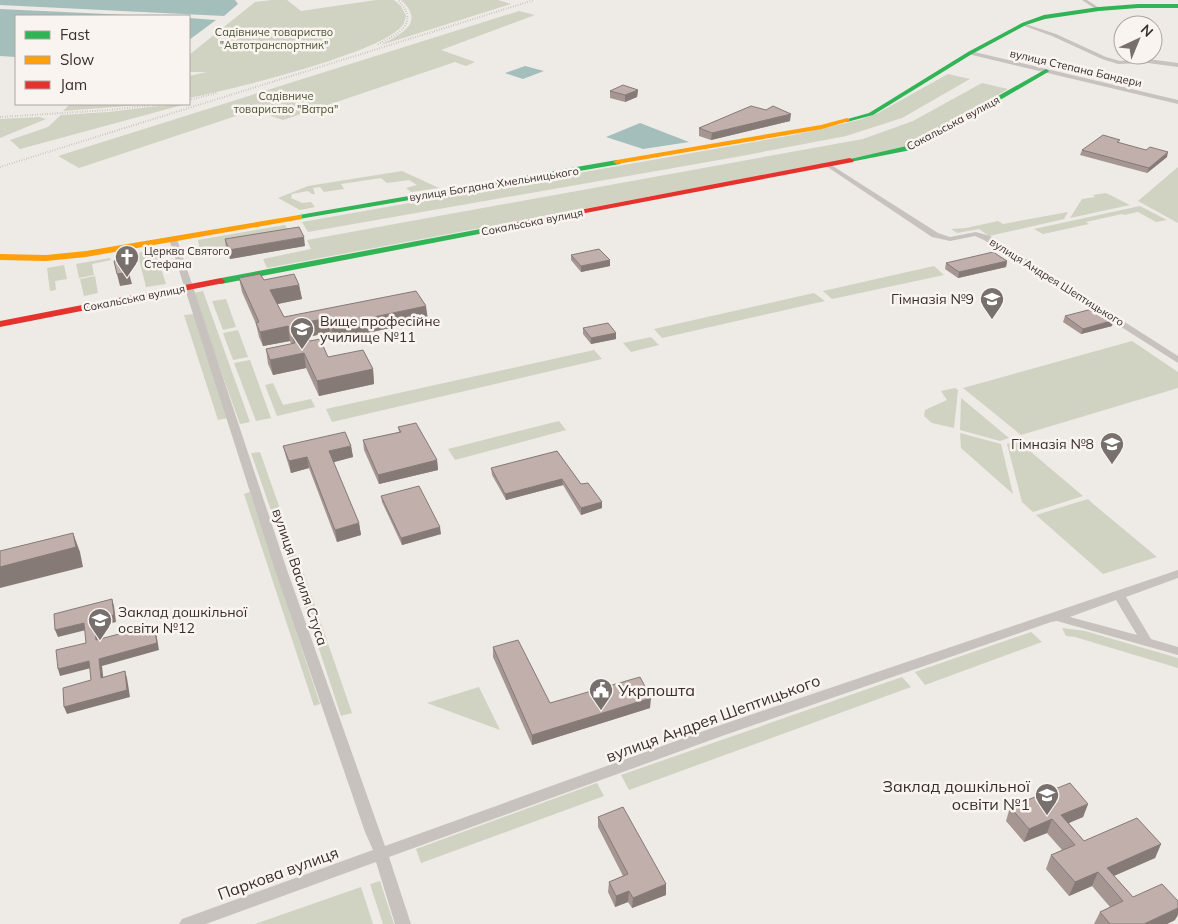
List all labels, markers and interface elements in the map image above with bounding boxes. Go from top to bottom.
legend [15,15,190,105]
north arrow [1113,15,1163,65]
text: N [1137,21,1157,41]
text: Fast [60,25,90,44]
park label: Садівниче товариство "Автотранспортник" [215,25,333,52]
street label: вулиця Степана Бандери [1009,46,1143,90]
text: Slow [60,50,94,69]
text: Jam [60,75,87,94]
park label: Садівниче товариство "Ватра" [234,89,338,116]
street label: Сокальська вулиця [904,93,1002,153]
street label: вулиця Богдана Хмельницького [408,164,580,204]
street label: Сокальська вулиця [480,205,584,239]
street label: вулиця Андрея Шептицького [987,235,1127,329]
church icon: Церква Святого Стефана [114,244,140,278]
place label: Церква Святого Стефана [144,244,230,271]
street label: Сокальська вулиця [82,281,186,315]
school or university icon: Гімназія №9 [979,286,1005,320]
place label: Гімназія №9 [891,290,974,308]
place label: Вище професійне училище №11 [320,312,441,346]
school or university icon: Вище професійне училище №11 [289,316,315,350]
school or university icon: Гімназія №8 [1099,431,1125,465]
place label: Гімназія №8 [1011,435,1094,453]
street label: вулиця Василя Стуса [268,506,332,648]
place label: Заклад дошкільної освіти №12 [118,603,248,637]
school or university icon: Заклад дошкільної освіти №12 [87,607,113,641]
street label: вулиця Андрея Шептицького [603,670,823,766]
public building icon: Укрпошта [588,677,614,711]
place label: Укрпошта [617,680,695,700]
place label: Заклад дошкільної освіти №1 [882,776,1031,814]
school or university icon: Заклад дошкільної освіти №1 [1034,782,1060,816]
street label: Паркова вулиця [215,842,341,904]

